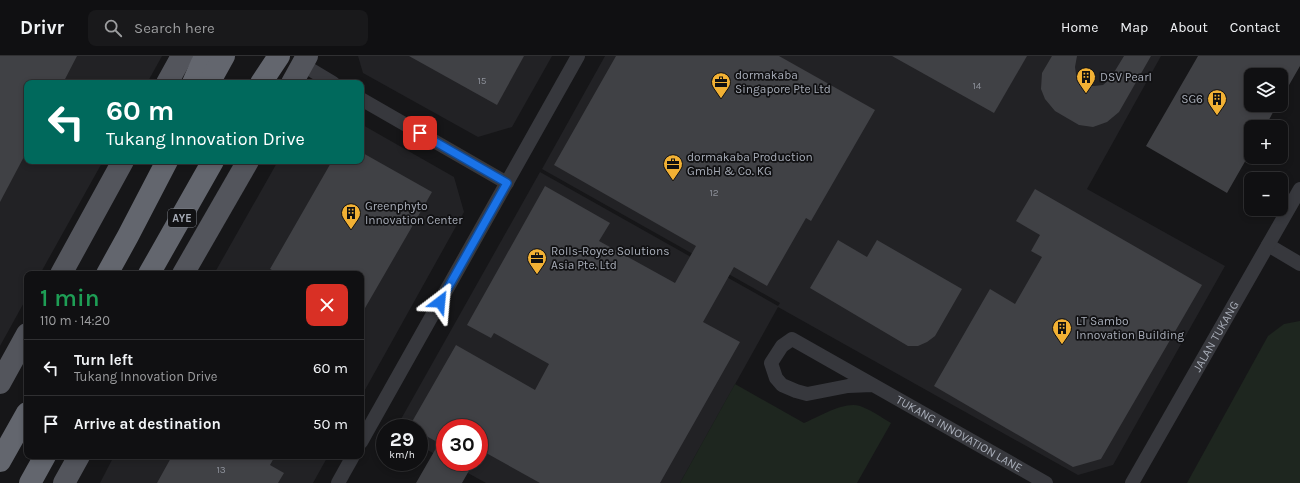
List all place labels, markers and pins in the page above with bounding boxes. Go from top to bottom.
building icon: DSV Pearl [1075,66,1097,94]
place label: dormakaba Singapore Pte Ltd [735,68,831,96]
place label: DSV Pearl [1100,70,1152,84]
office icon: dormakaba Singapore Pte Ltd [710,71,732,99]
building icon: SG6 [1206,88,1228,116]
place label: SG6 [1181,92,1203,106]
pin [403,116,437,150]
place label: dormakaba Production GmbH & Co. KG [687,150,813,178]
office icon: dormakaba Production GmbH & Co. KG [662,153,684,181]
place label: Greenphyto Innovation Center [365,199,463,227]
building icon: Greenphyto Innovation Center [340,202,362,230]
place label: Rolls-Royce Solutions Asia Pte. Ltd [551,244,669,272]
office icon: Rolls-Royce Solutions Asia Pte. Ltd [526,247,548,275]
place label: LT Sambo Innovation Building [1076,314,1184,342]
building icon: LT Sambo Innovation Building [1051,317,1073,345]

